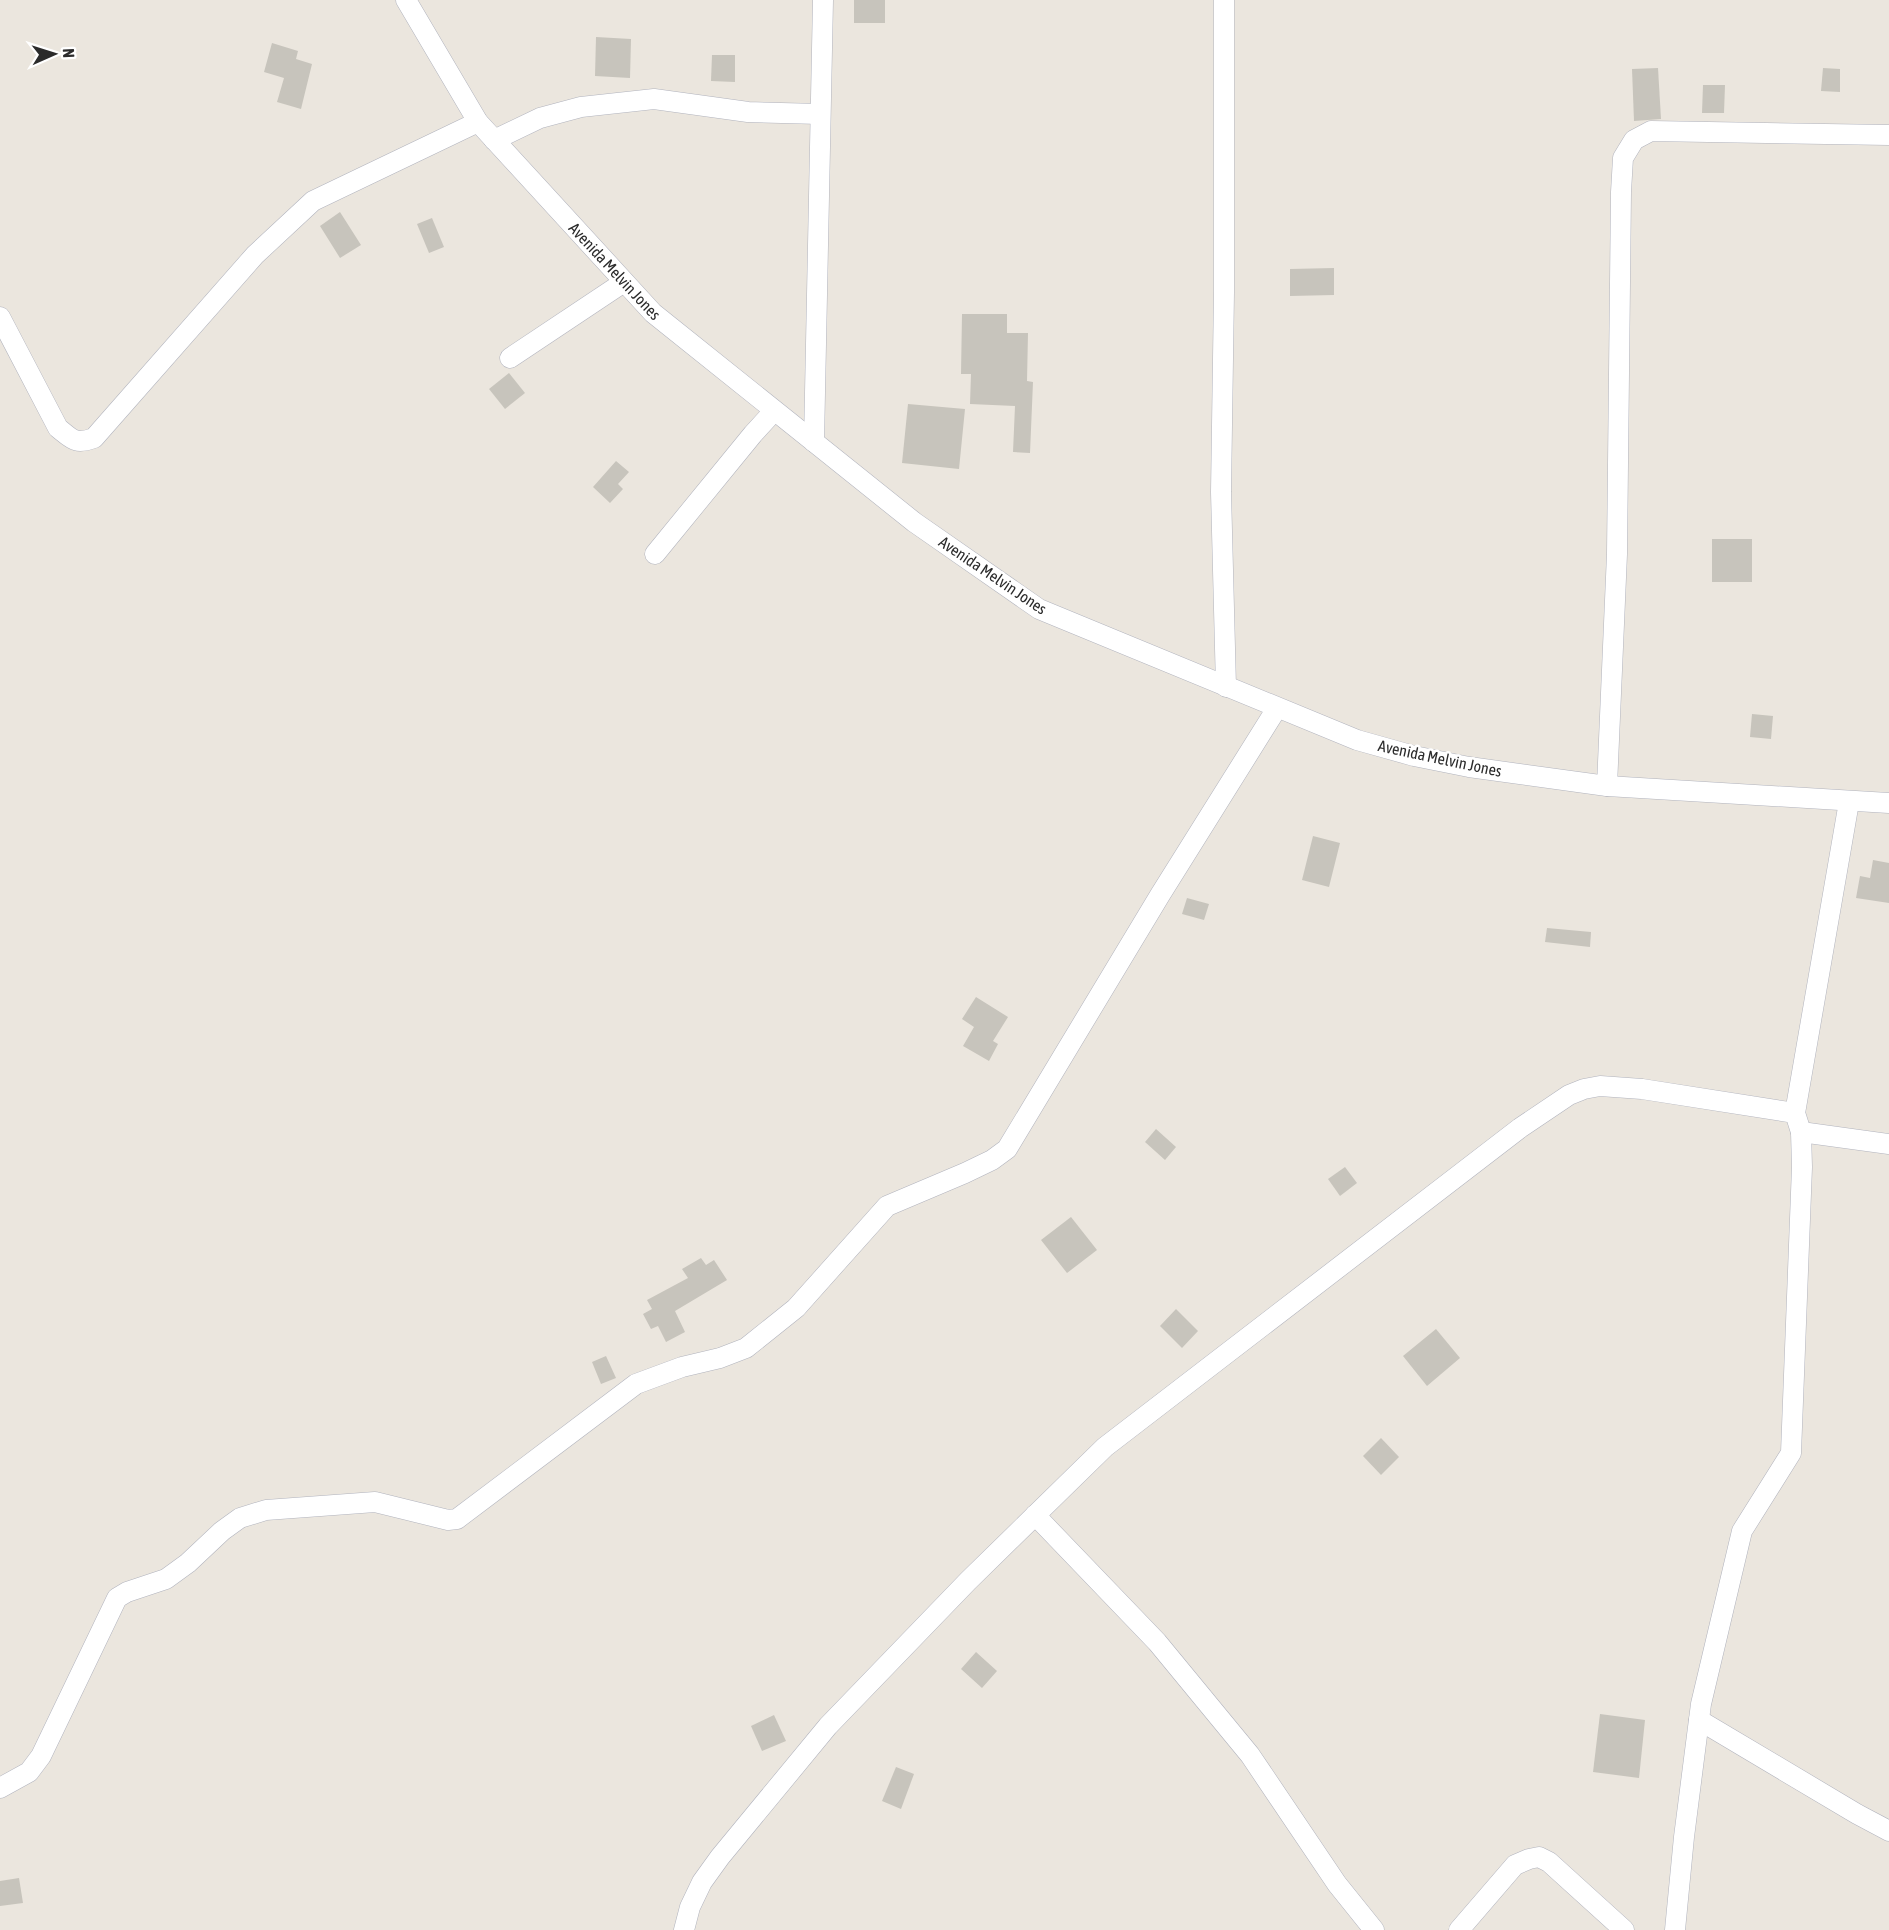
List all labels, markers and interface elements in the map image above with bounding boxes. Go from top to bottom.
north arrow [24,24,84,84]
text: N [60,48,78,58]
street label: Avenida Melvin Jones [566,219,665,323]
street label: Avenida Melvin Jones [936,532,1050,618]
street label: Avenida Melvin Jones [1377,736,1504,780]

